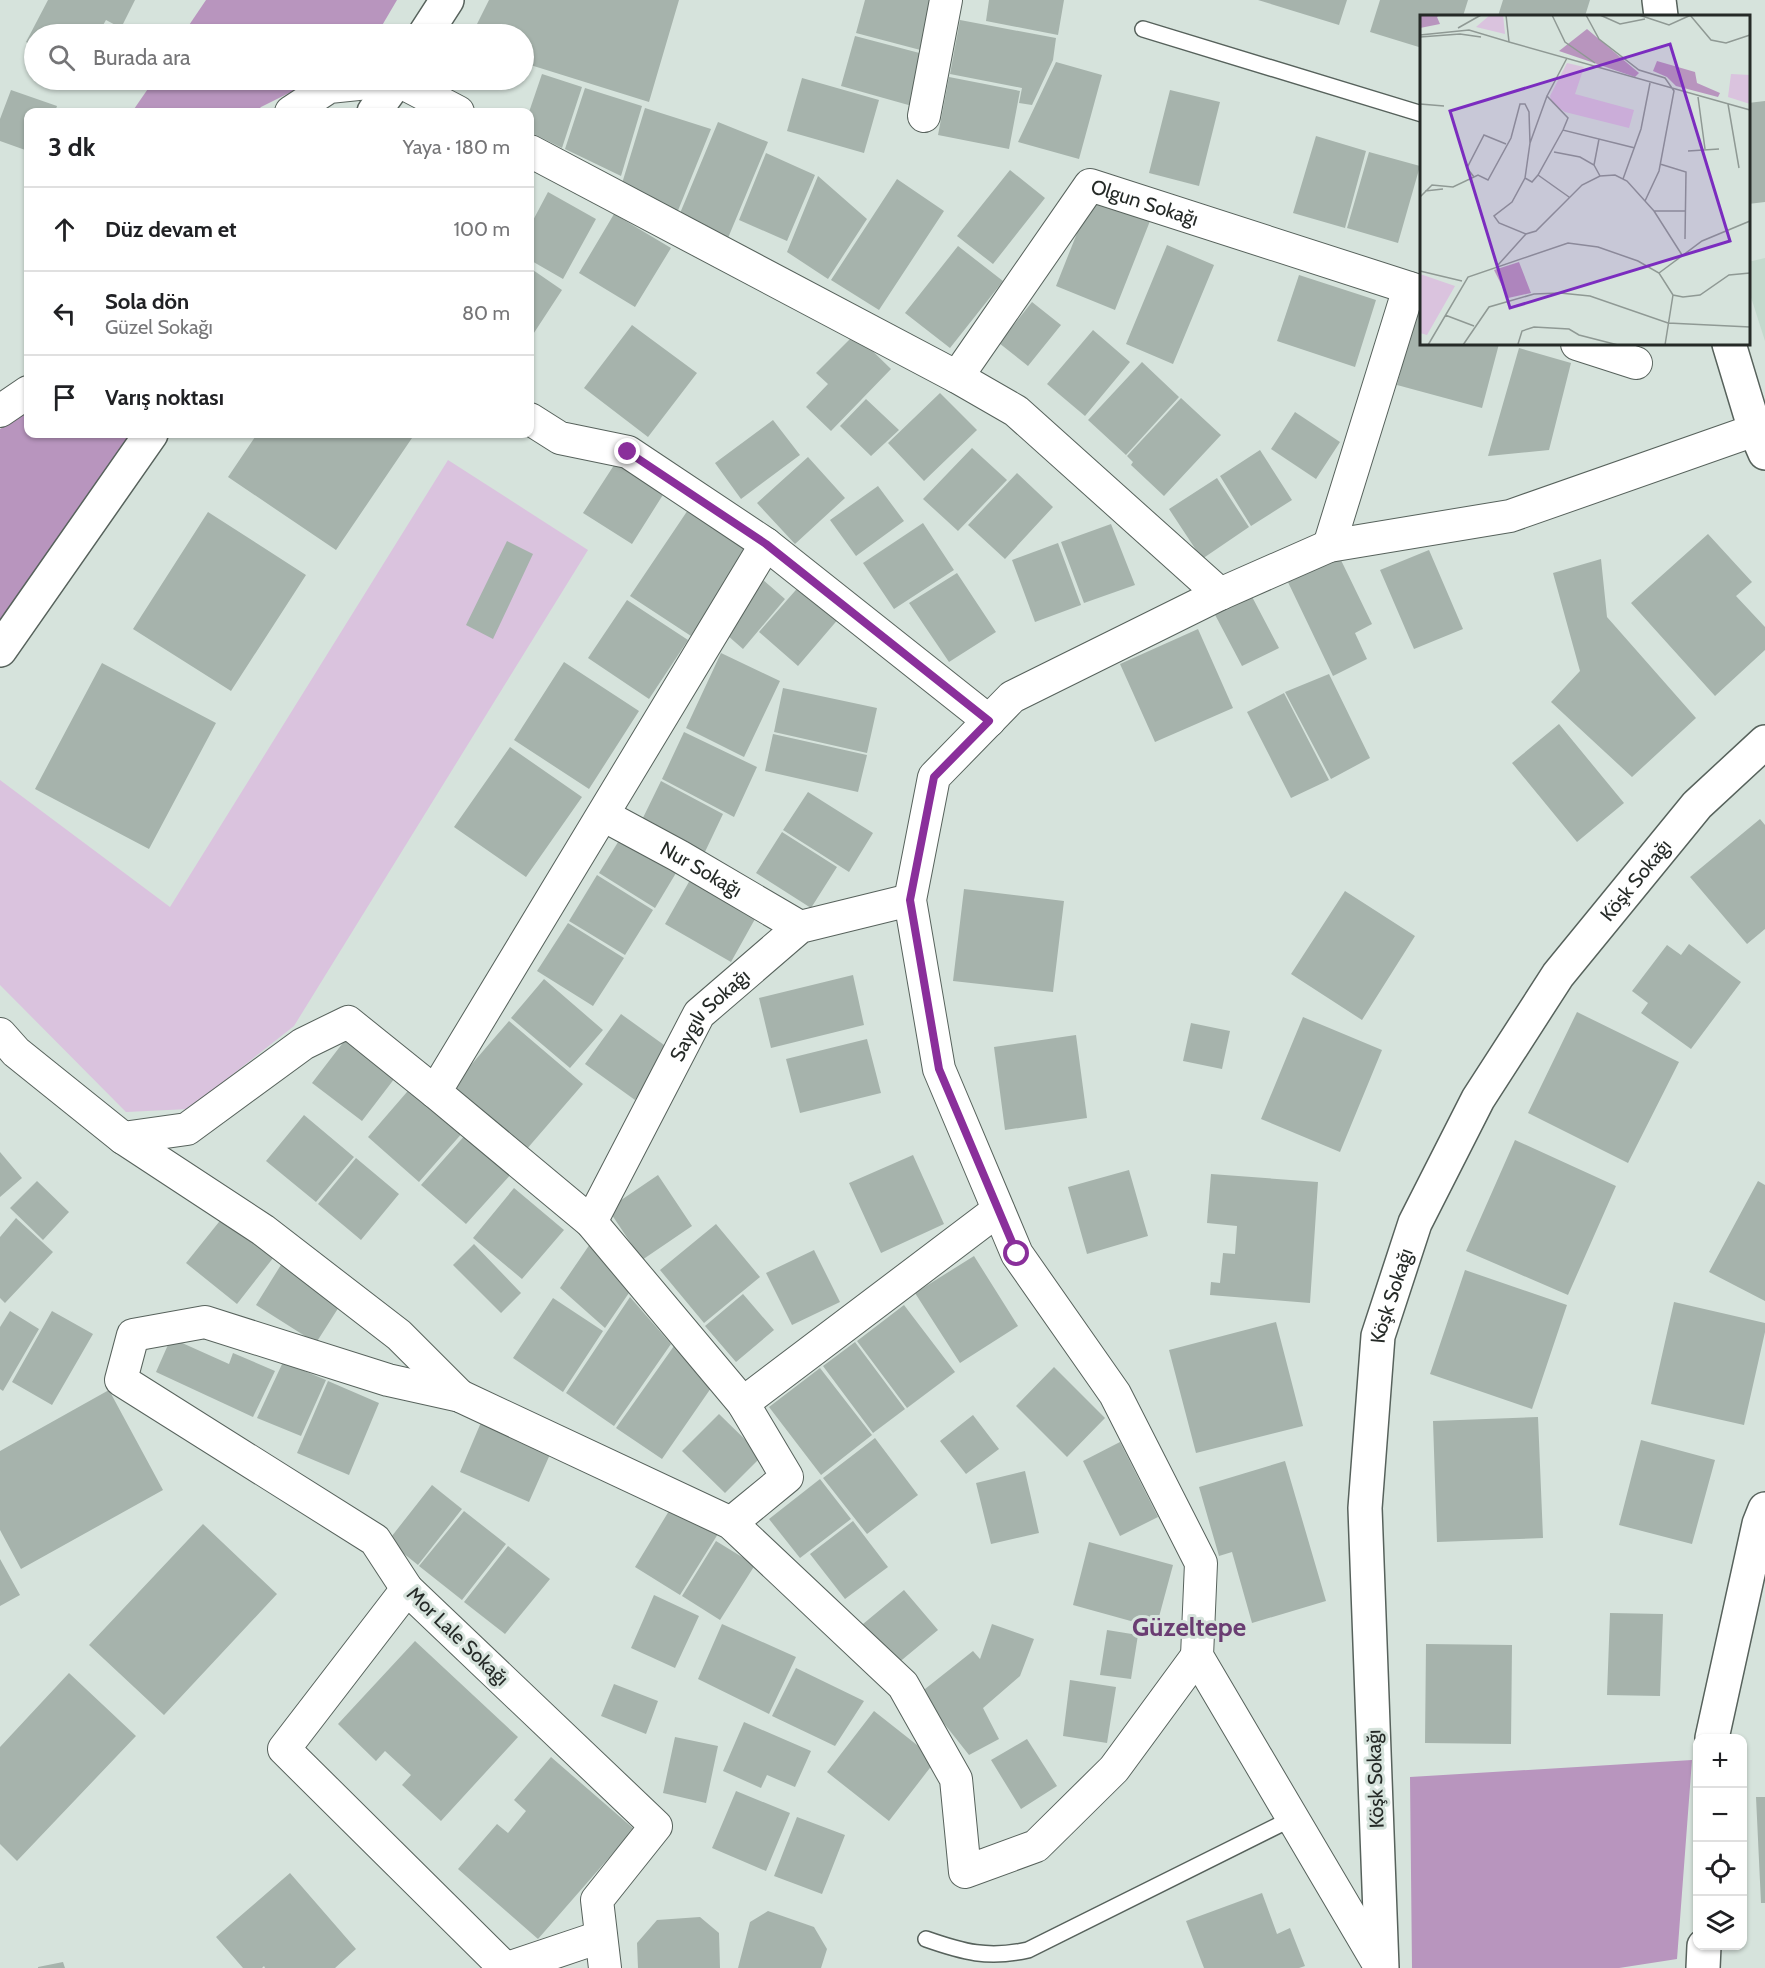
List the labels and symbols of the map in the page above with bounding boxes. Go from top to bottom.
inset map [1420,15,1750,345]
street label: Olgun Sokağı [1088,174,1201,231]
route end [614,438,640,464]
street label: Köşk Sokağı [1595,834,1676,926]
street label: Nur Sokağı [656,836,746,902]
street label: Saygılı Sokağı [665,964,754,1065]
route start [1003,1240,1029,1266]
street label: Köşk Sokağı [1365,1245,1418,1344]
street label: Mor Lale Sokağı [402,1581,514,1691]
district label: Güzeltepe [1132,1611,1246,1643]
street label: Köşk Sokağı [1361,1729,1389,1829]

